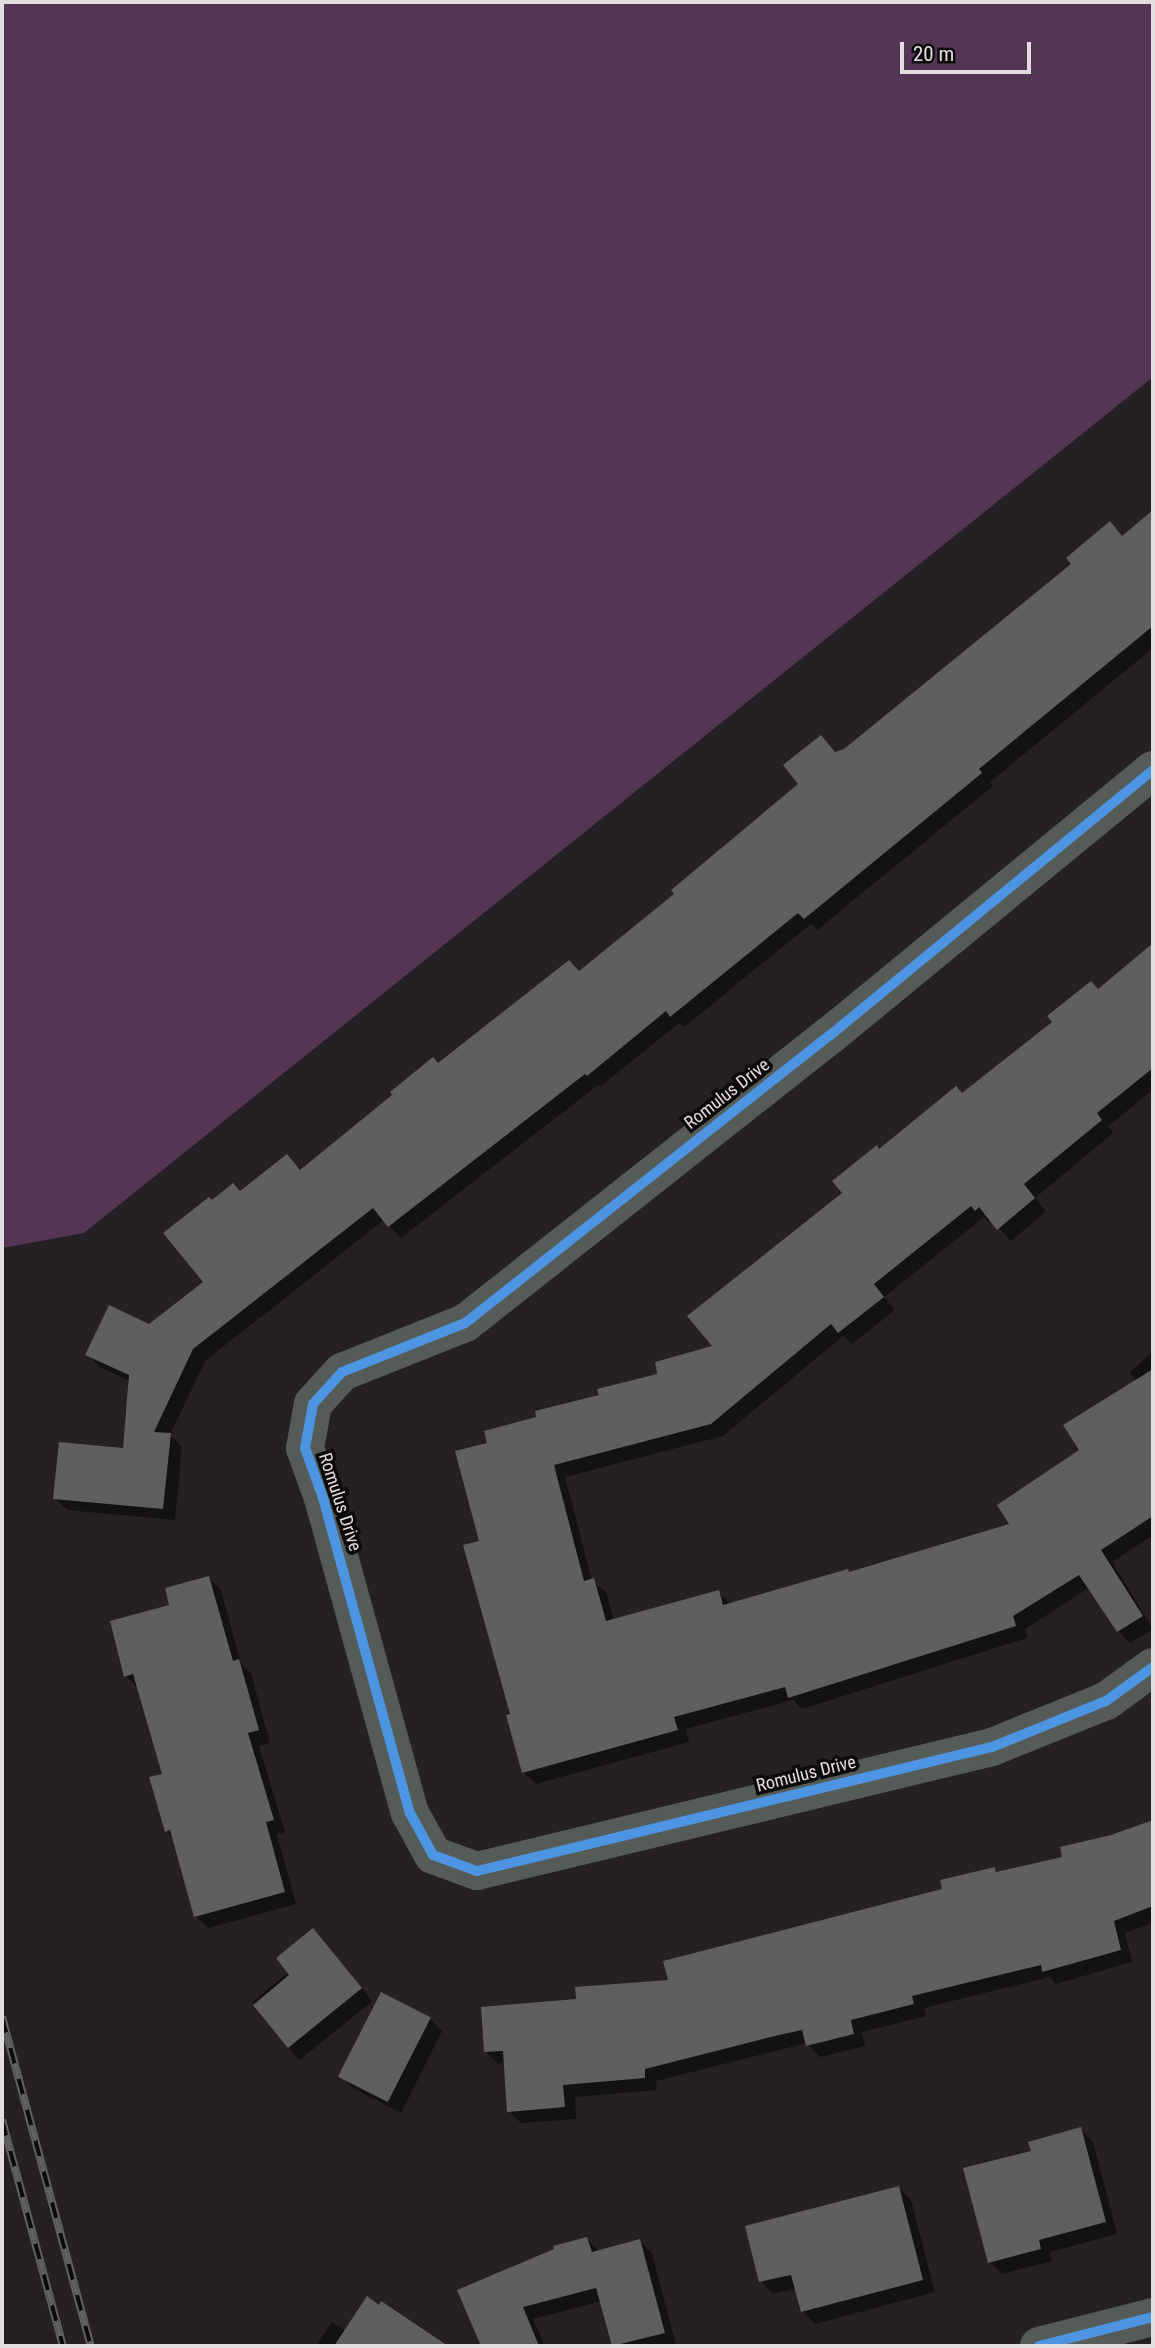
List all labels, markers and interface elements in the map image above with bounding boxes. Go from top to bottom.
scale bar [903,28,1034,72]
text: 20 m [913,42,954,66]
street label: Romulus Drive [680,1054,774,1134]
street label: Romulus Drive [314,1450,366,1554]
street label: Romulus Drive [754,1751,858,1797]

